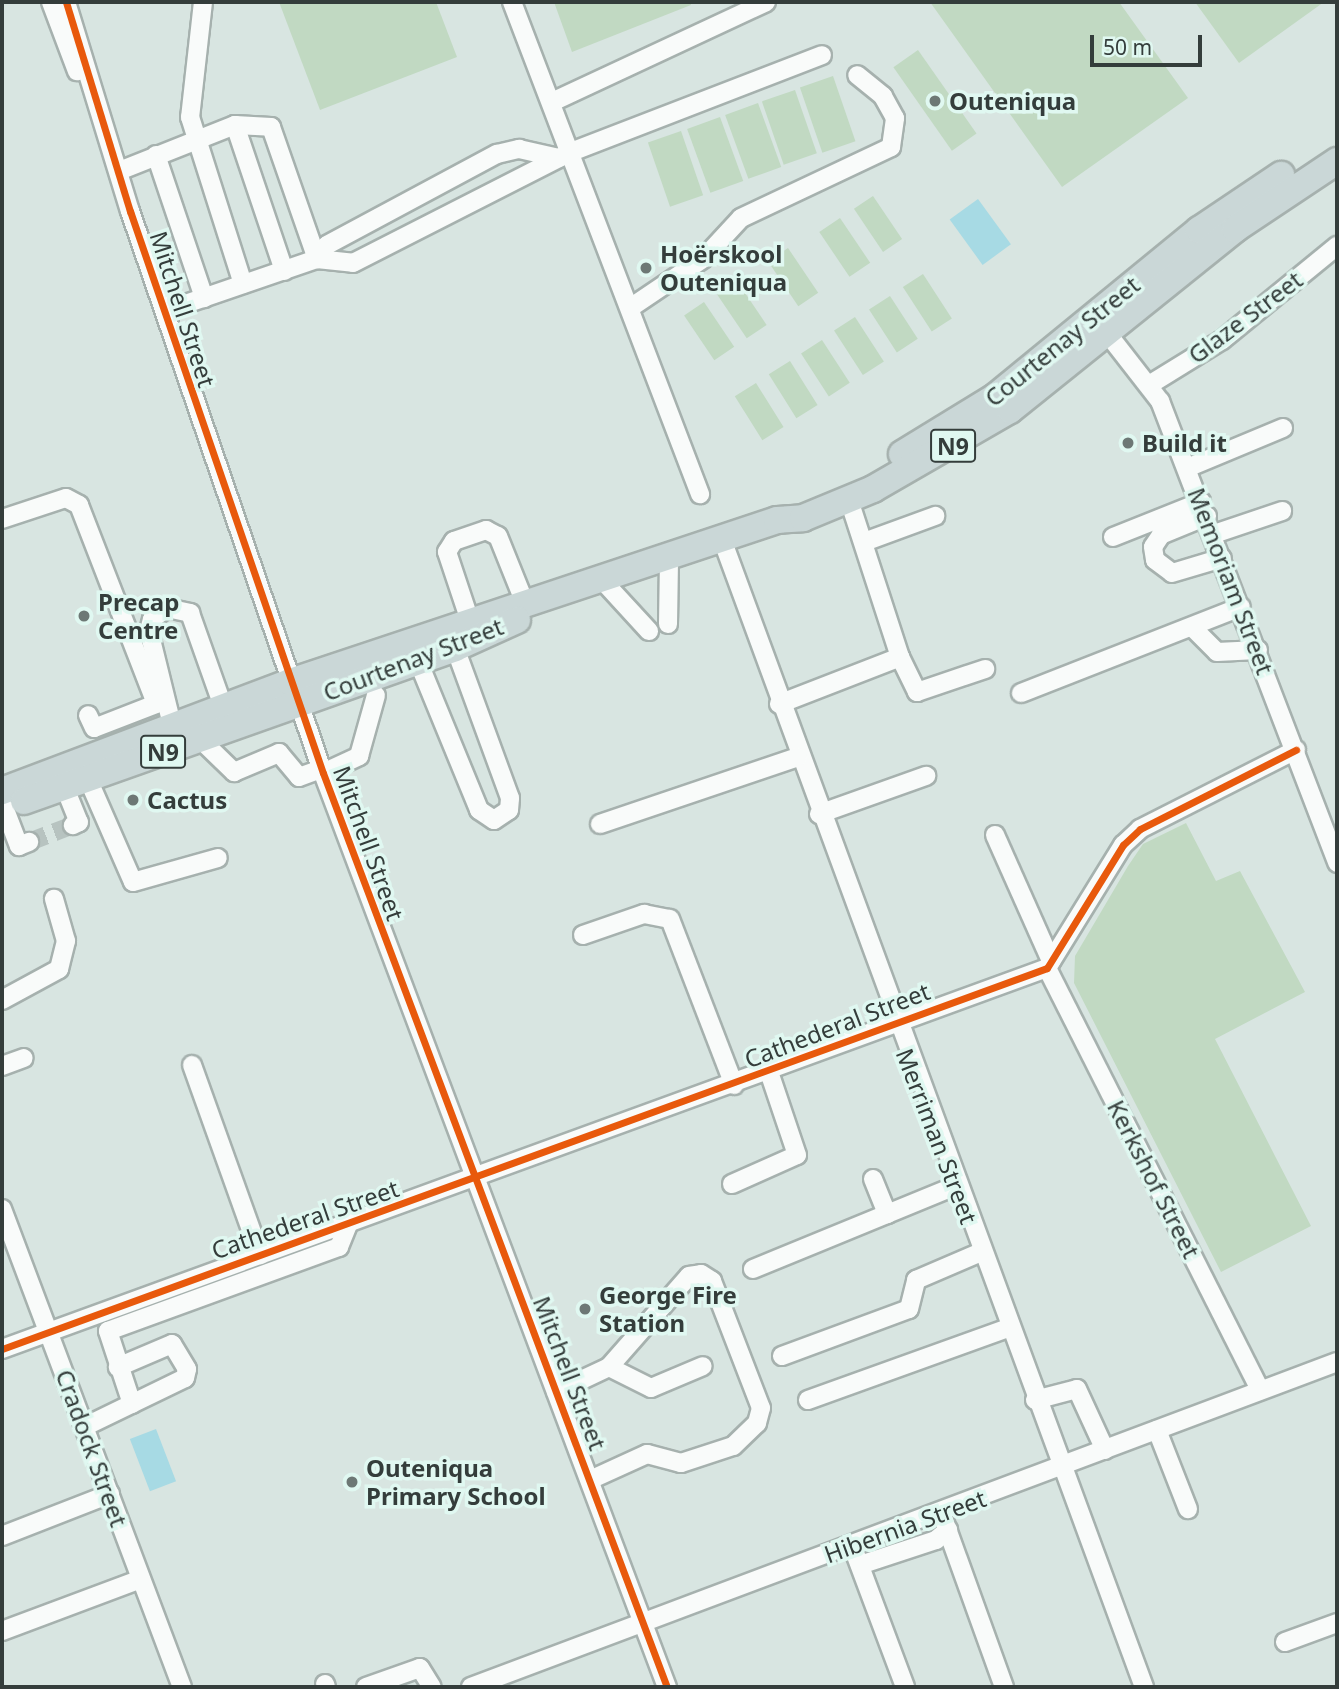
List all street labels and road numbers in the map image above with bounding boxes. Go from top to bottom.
street label: Mitchell Street [144,227,222,391]
street label: Glaze Street [1182,265,1308,369]
street label: Courtenay Street [979,270,1145,412]
road number: N9 [928,426,978,466]
street label: Memoriam Street [1182,484,1280,678]
street label: Courtenay Street [319,611,507,707]
road number: N9 [138,732,188,772]
street label: Mitchell Street [328,762,410,924]
street label: Cathederal Street [740,976,934,1074]
street label: Merriman Street [890,1044,984,1228]
street label: Kerkshof Street [1102,1095,1206,1263]
street label: Cathederal Street [208,1173,402,1265]
street label: Mitchell Street [528,1292,612,1454]
street label: Cradock Street [50,1366,134,1530]
street label: Hibernia Street [820,1483,990,1569]

